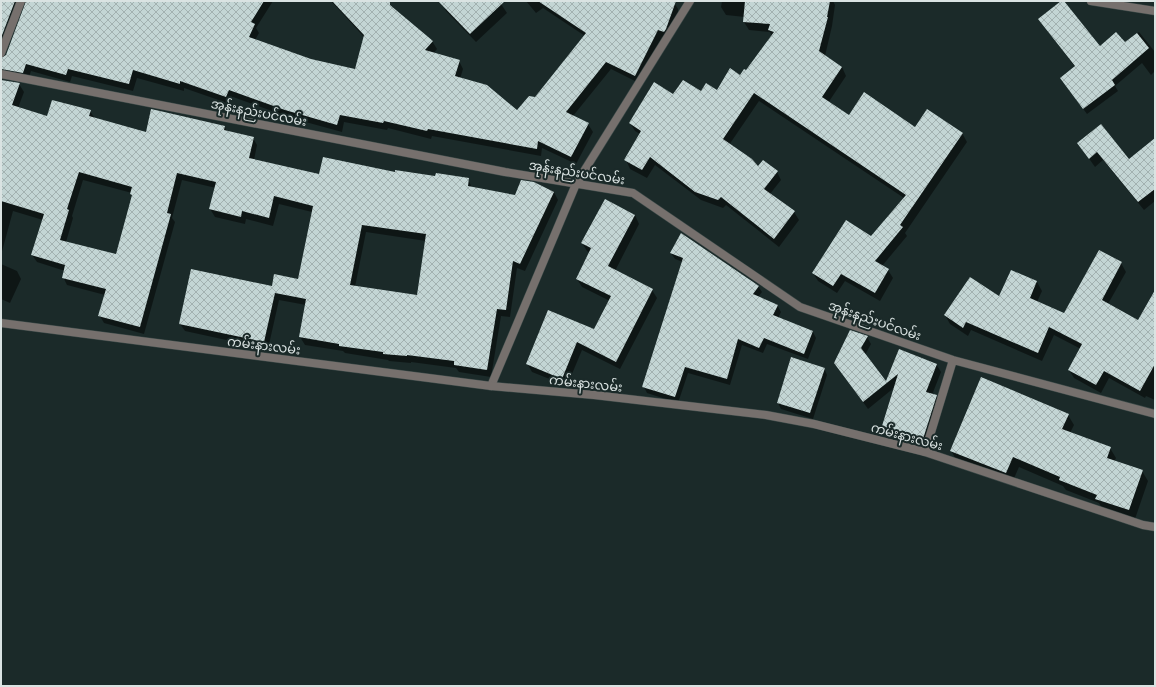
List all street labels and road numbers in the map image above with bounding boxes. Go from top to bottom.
street label: အုန်းနည်းပင်လမ်း [209,95,308,132]
street label: အုန်းနည်းပင်လမ်း [527,156,626,190]
street label: အုန်းနည်းပင်လမ်း [825,297,924,346]
street label: ကမ်းနားလမ်း [226,333,302,360]
street label: ကမ်းနားလမ်း [548,371,623,398]
street label: ကမ်းနားလမ်း [869,419,945,456]

